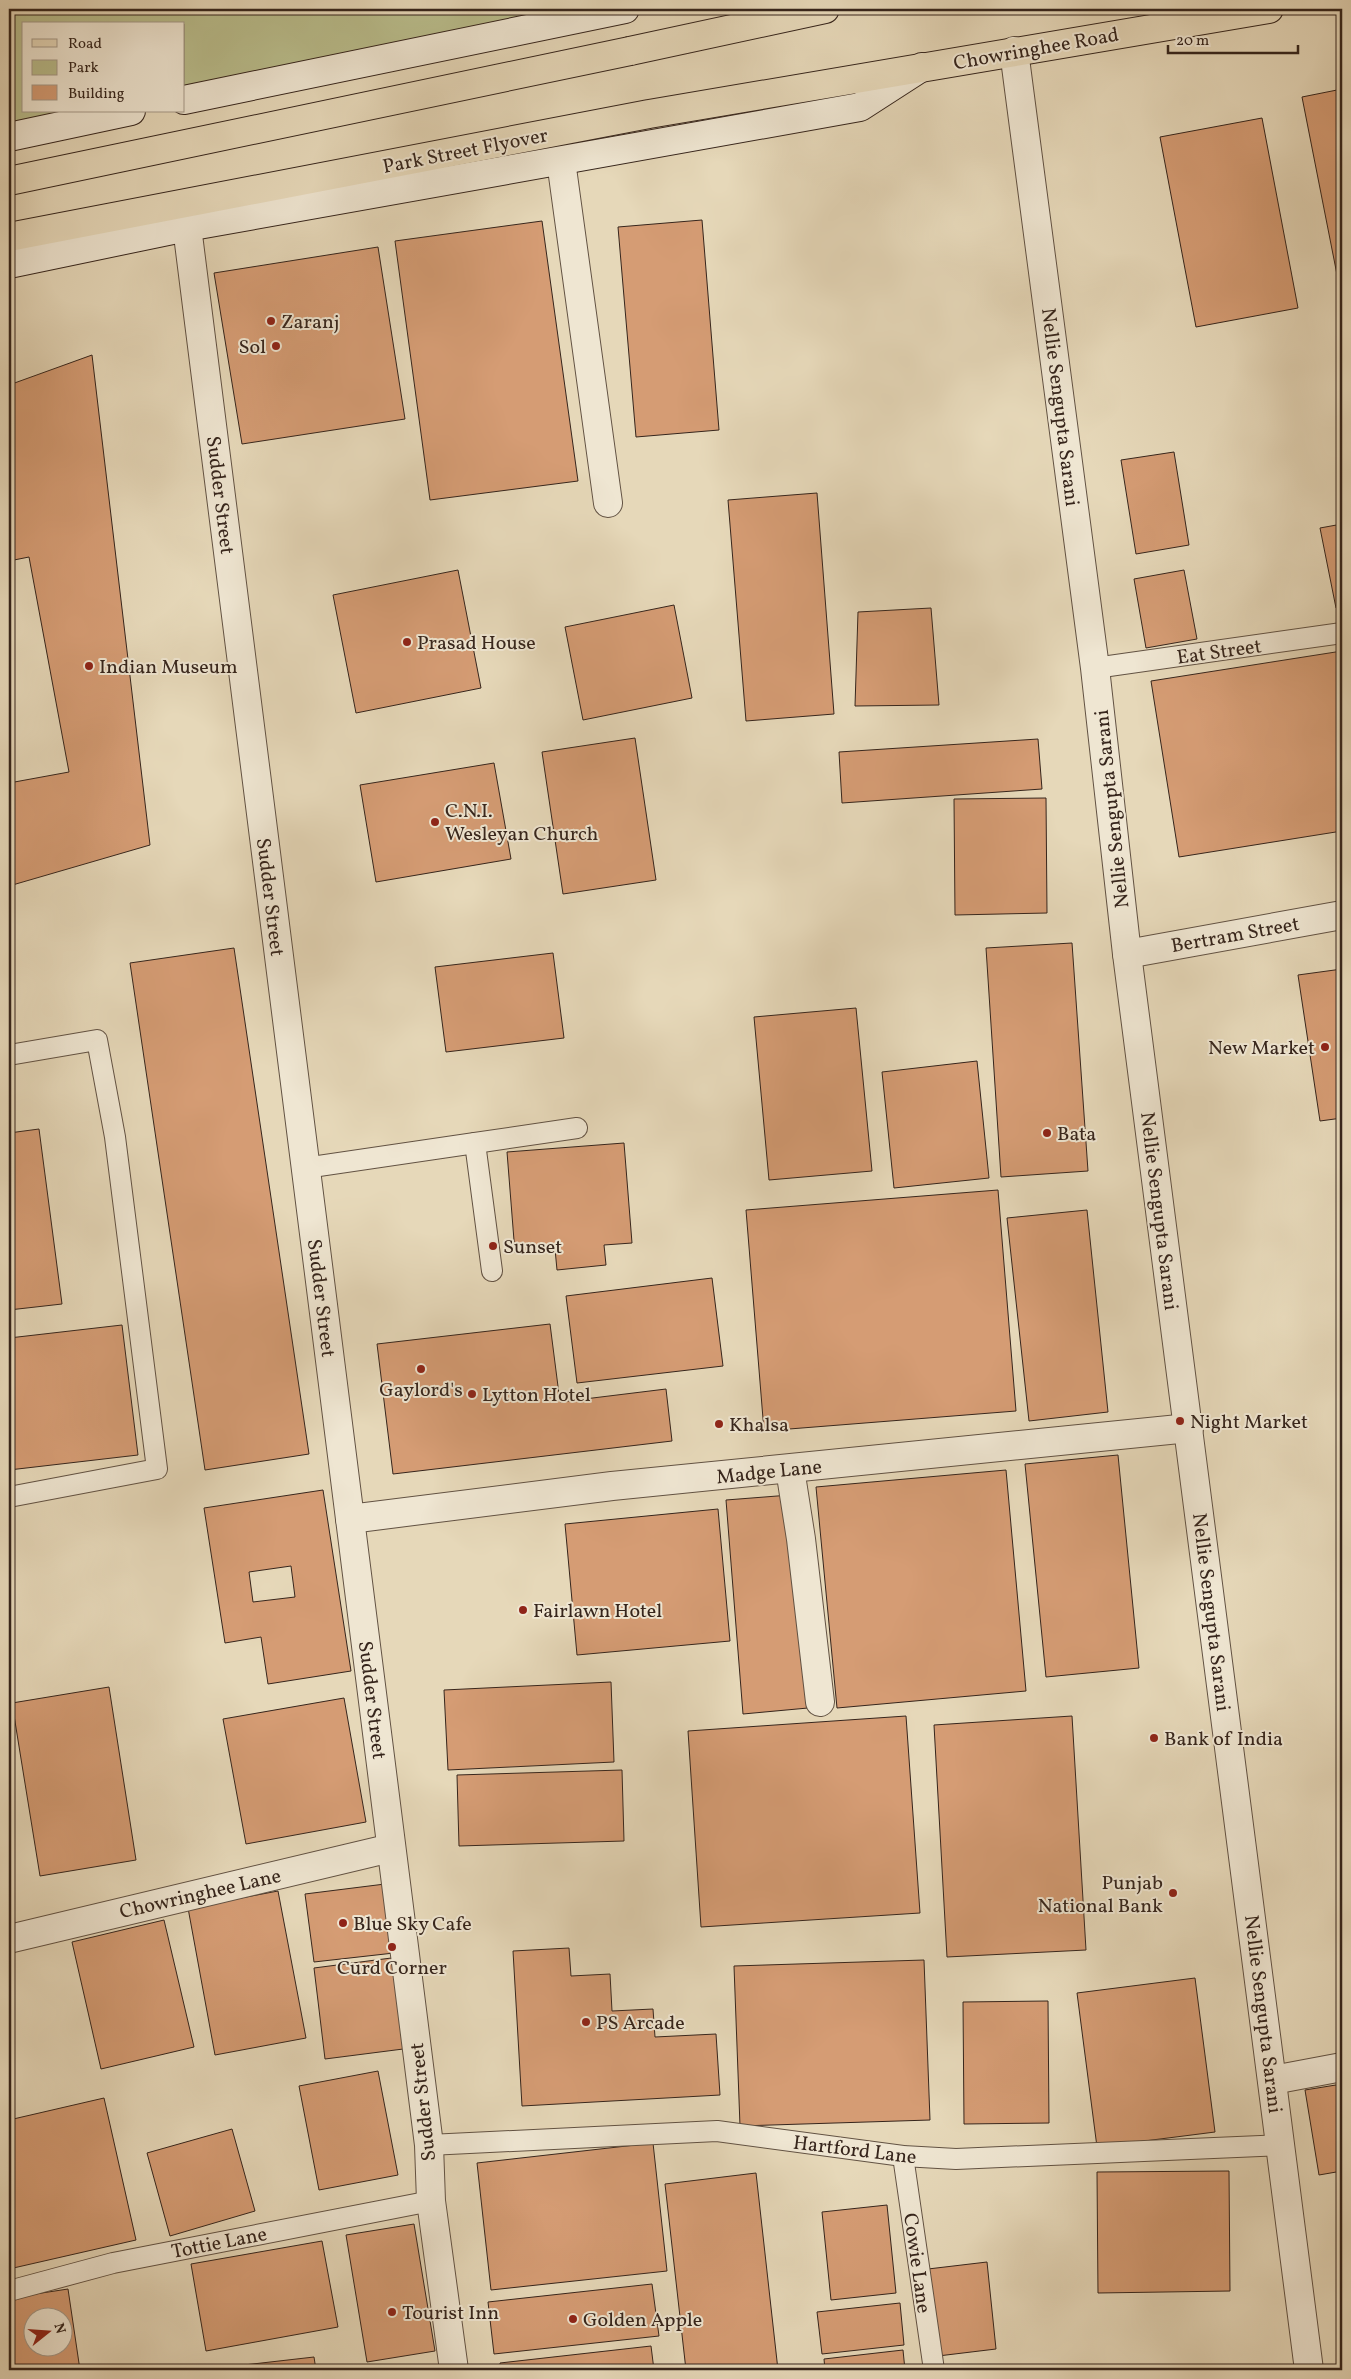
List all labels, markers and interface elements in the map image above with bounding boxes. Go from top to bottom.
legend [22,22,185,112]
street label: Chowringhee Road [951,22,1121,78]
scale bar [1168,22,1298,54]
text: 20 m [1176,31,1209,52]
text: Road [68,34,102,55]
text: Park [68,58,99,79]
text: Building [68,84,125,105]
street label: Park Street Flyover [380,122,550,182]
street label: Nellie Sengupta Sarani [1033,307,1085,508]
place label: Zaranj [281,309,340,337]
marker: Zaranj [265,315,277,327]
place label: Sol [239,334,266,362]
marker: Sol [270,340,282,352]
street label: Sudder Street [198,434,240,556]
place label: Prasad House [417,630,536,658]
street label: Eat Street [1175,633,1263,673]
marker: Prasad House [401,636,413,648]
place label: Indian Museum [99,654,238,682]
marker: Indian Museum [83,660,95,672]
street label: Nellie Sengupta Sarani [1089,708,1137,909]
place label: C.N.I. Wesleyan Church [445,798,599,849]
marker: C.N.I. Wesleyan Church [429,816,441,828]
street label: Sudder Street [248,836,290,958]
street label: Bertram Street [1169,911,1302,961]
place label: New Market [1208,1035,1315,1063]
marker: New Market [1319,1041,1331,1053]
street label: Nellie Sengupta Sarani [1132,1111,1184,1312]
place label: Bata [1057,1121,1096,1149]
marker: Bata [1041,1127,1053,1139]
place label: Sunset [503,1234,562,1262]
street label: Sudder Street [299,1237,341,1359]
marker: Sunset [487,1240,499,1252]
marker: Gaylord's [415,1363,427,1375]
place label: Gaylord's [379,1377,463,1405]
place label: Lytton Hotel [482,1382,591,1410]
marker: Lytton Hotel [466,1388,478,1400]
place label: Night Market [1190,1409,1308,1437]
place label: Khalsa [729,1412,789,1440]
marker: Night Market [1174,1415,1186,1427]
marker: Khalsa [713,1418,725,1430]
street label: Madge Lane [715,1454,823,1492]
street label: Nellie Sengupta Sarani [1184,1512,1236,1713]
place label: Fairlawn Hotel [533,1598,662,1626]
marker: Fairlawn Hotel [517,1604,529,1616]
street label: Sudder Street [350,1639,392,1761]
place label: Bank of India [1164,1726,1283,1754]
marker: Bank of India [1148,1732,1160,1744]
street label: Chowringhee Lane [117,1863,284,1927]
place label: Punjab National Bank [1038,1870,1163,1921]
marker: Punjab National Bank [1167,1887,1179,1899]
place label: Blue Sky Cafe [353,1911,472,1939]
street label: Nellie Sengupta Sarani [1236,1914,1288,2115]
marker: Blue Sky Cafe [337,1917,349,1929]
marker: Curd Corner [386,1941,398,1953]
place label: Curd Corner [337,1955,447,1983]
place label: PS Arcade [596,2010,685,2038]
marker: PS Arcade [580,2016,592,2028]
street label: Sudder Street [404,2041,444,2163]
street label: Hartford Lane [791,2130,918,2172]
street label: Cowie Lane [895,2211,937,2315]
street label: Tottie Lane [169,2221,270,2267]
place label: Tourist Inn [402,2300,499,2328]
north arrow [22,2306,72,2356]
marker: Tourist Inn [386,2306,398,2318]
place label: Golden Apple [583,2307,702,2335]
marker: Golden Apple [567,2313,579,2325]
text: N [48,2321,70,2336]

